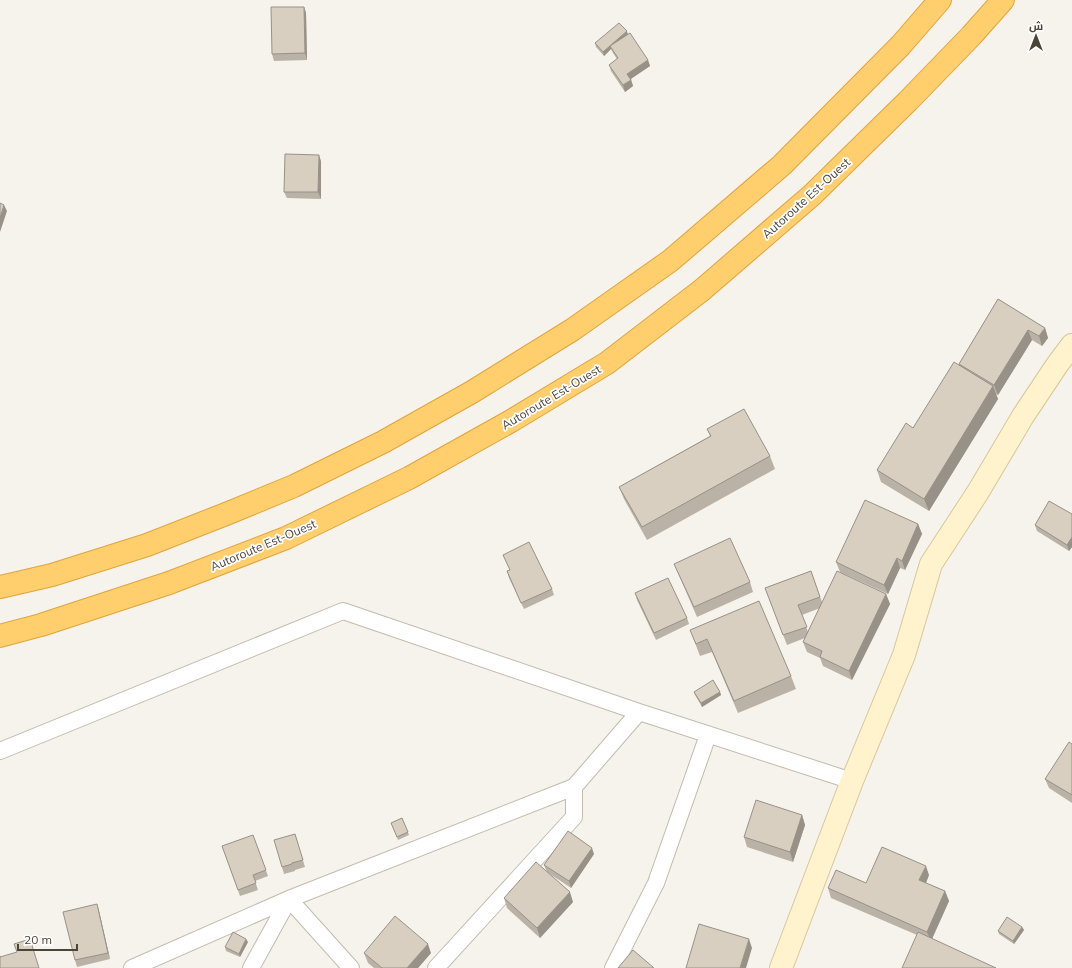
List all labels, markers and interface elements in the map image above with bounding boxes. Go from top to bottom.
north arrow [1016,16,1056,56]
text: ش [1029,19,1043,33]
street label: Autoroute Est-Ouest [759,154,853,242]
street label: Autoroute Est-Ouest [499,361,603,433]
street label: Autoroute Est-Ouest [208,516,318,574]
scale bar [18,926,77,952]
text: 20 m [24,932,52,947]

